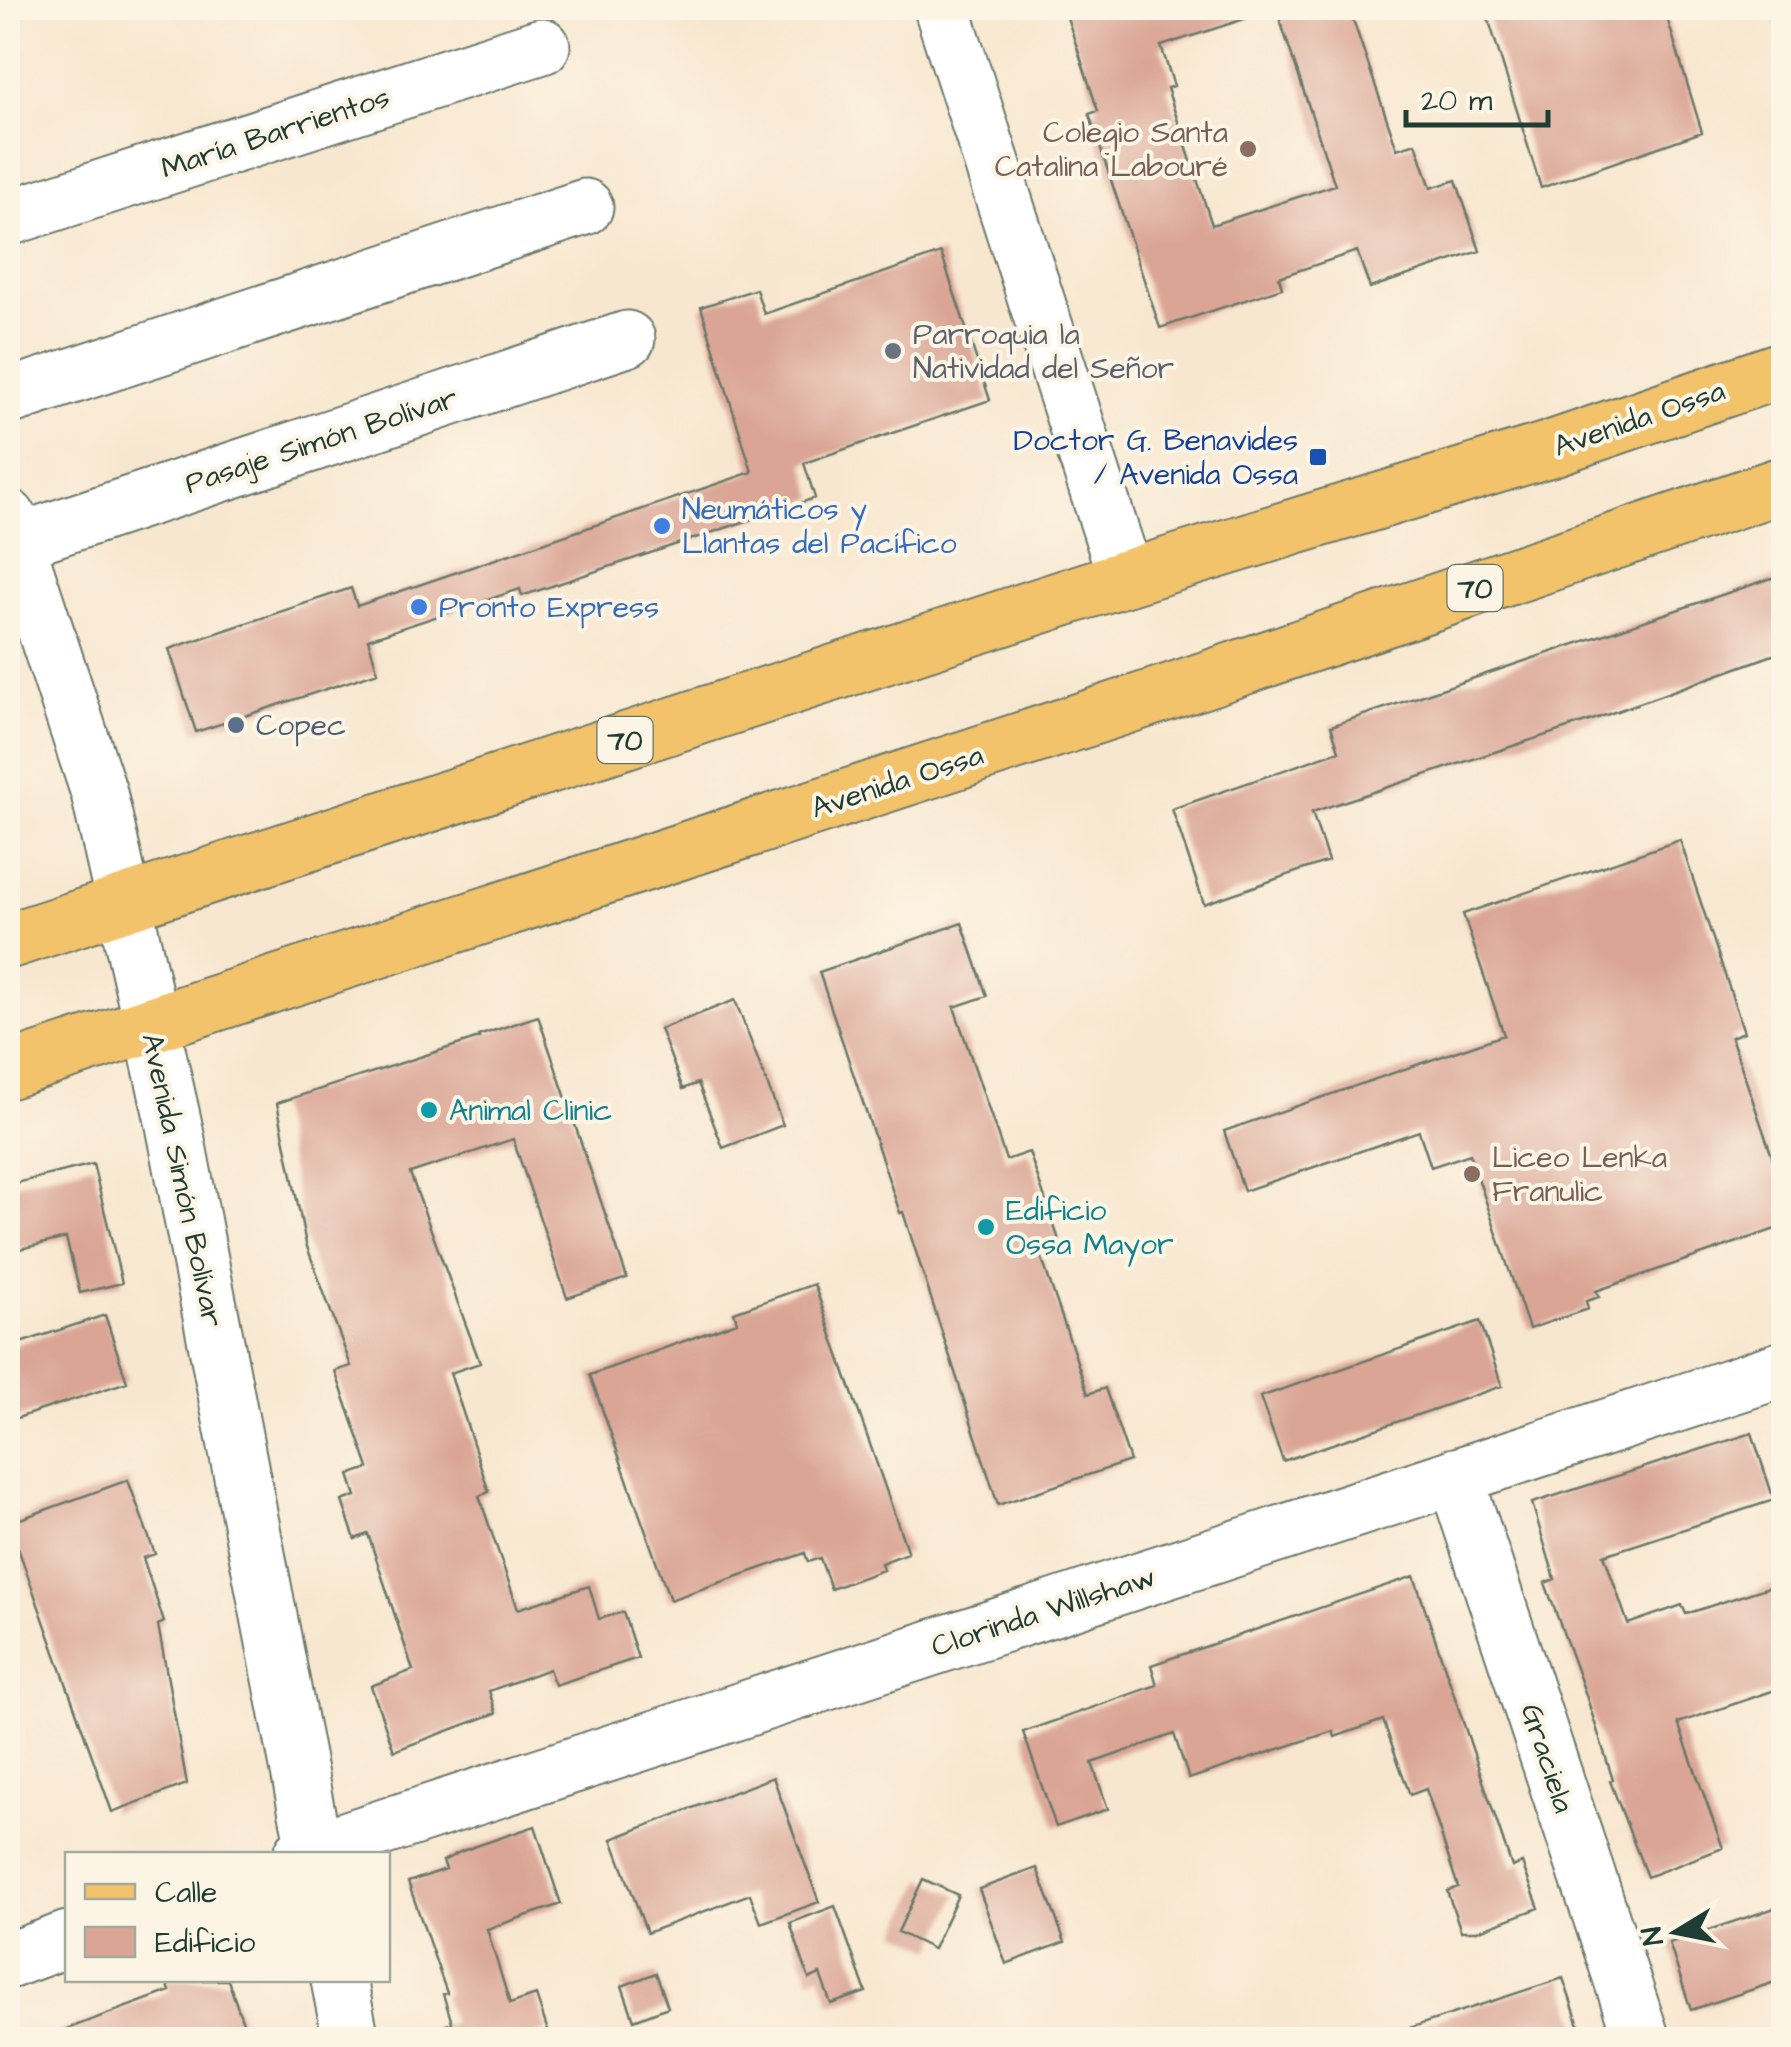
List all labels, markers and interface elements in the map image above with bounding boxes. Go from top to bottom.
scale bar [1406,65,1548,127]
street label: María Barrientos [156,76,395,190]
text: 20 m [1421,80,1493,122]
place label: Colegio Santa Catalina Labouré [995,112,1228,188]
marker: Colegio Santa Catalina Labouré [1237,138,1259,160]
place label: Parroquia la Natividad del Señor [913,314,1174,390]
marker: Parroquia la Natividad del Señor [882,340,904,362]
street label: Avenida Ossa [1548,370,1731,468]
street label: Pasaje Simón Bolívar [180,377,463,505]
place label: Doctor G. Benavides / Avenida Ossa [1014,420,1298,496]
marker: Doctor G. Benavides / Avenida Ossa [1307,446,1329,468]
place label: Neumáticos y Llantas del Pacífico [682,489,957,565]
marker: Neumáticos y Llantas del Pacífico [651,515,673,537]
road number: 70 [1448,565,1502,611]
place label: Pronto Express [439,587,659,629]
marker: Pronto Express [408,596,430,618]
place label: Copec [256,705,346,747]
marker: Copec [225,714,247,736]
road number: 70 [598,717,652,763]
street label: Avenida Ossa [806,734,989,830]
street label: Avenida Simón Bolívar [130,1030,234,1331]
place label: Animal Clinic [449,1090,612,1132]
marker: Animal Clinic [418,1099,440,1121]
place label: Liceo Lenka Franulic [1492,1137,1667,1213]
marker: Liceo Lenka Franulic [1461,1163,1483,1185]
place label: Edificio Ossa Mayor [1006,1190,1173,1267]
marker: Edificio Ossa Mayor [975,1216,997,1238]
street label: Clorinda Willshaw [926,1556,1161,1668]
street label: Graciela [1510,1698,1584,1818]
legend [65,1852,390,1982]
text: Calle [155,1872,217,1914]
north arrow [1626,1882,1726,1982]
text: Edificio [155,1922,256,1964]
text: N [1632,1924,1674,1948]

